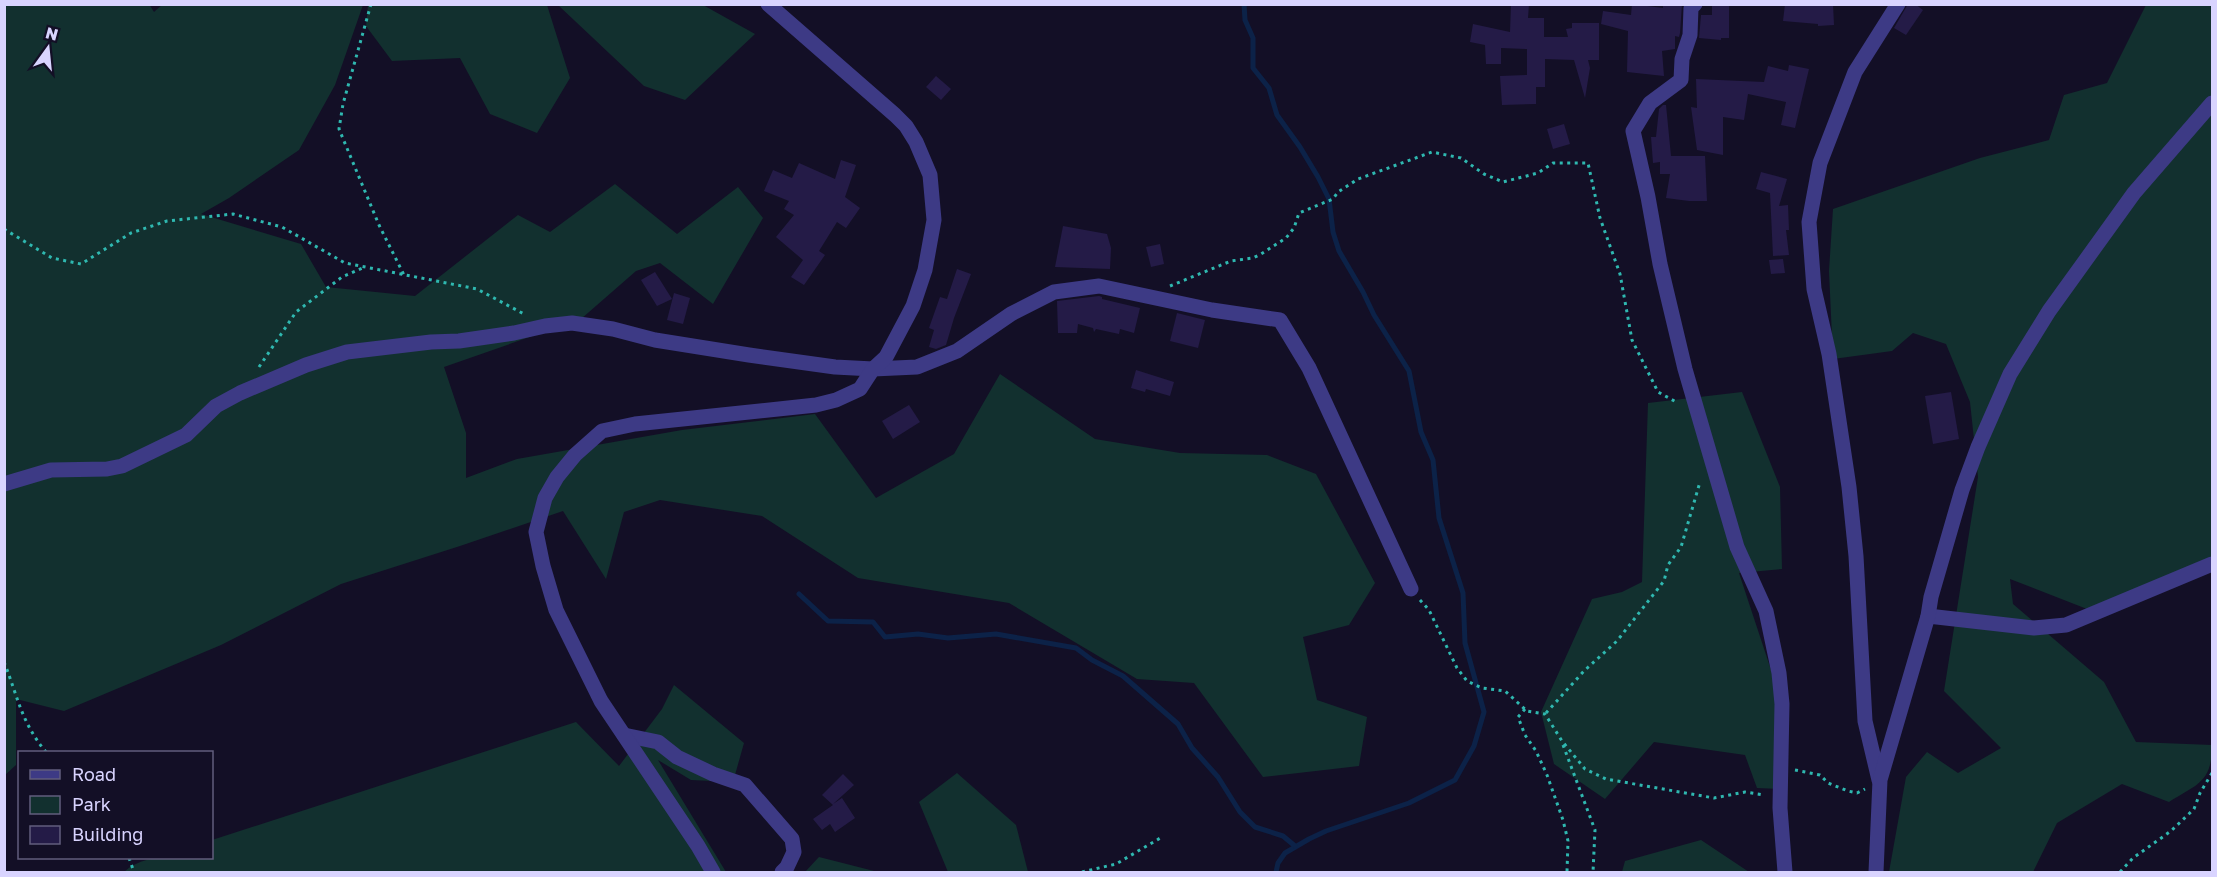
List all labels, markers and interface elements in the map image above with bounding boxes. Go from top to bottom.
north arrow [18,18,78,78]
text: N [43,22,60,45]
legend [18,751,213,859]
text: Road [72,763,116,785]
text: Park [72,793,111,815]
text: Building [72,823,143,845]

